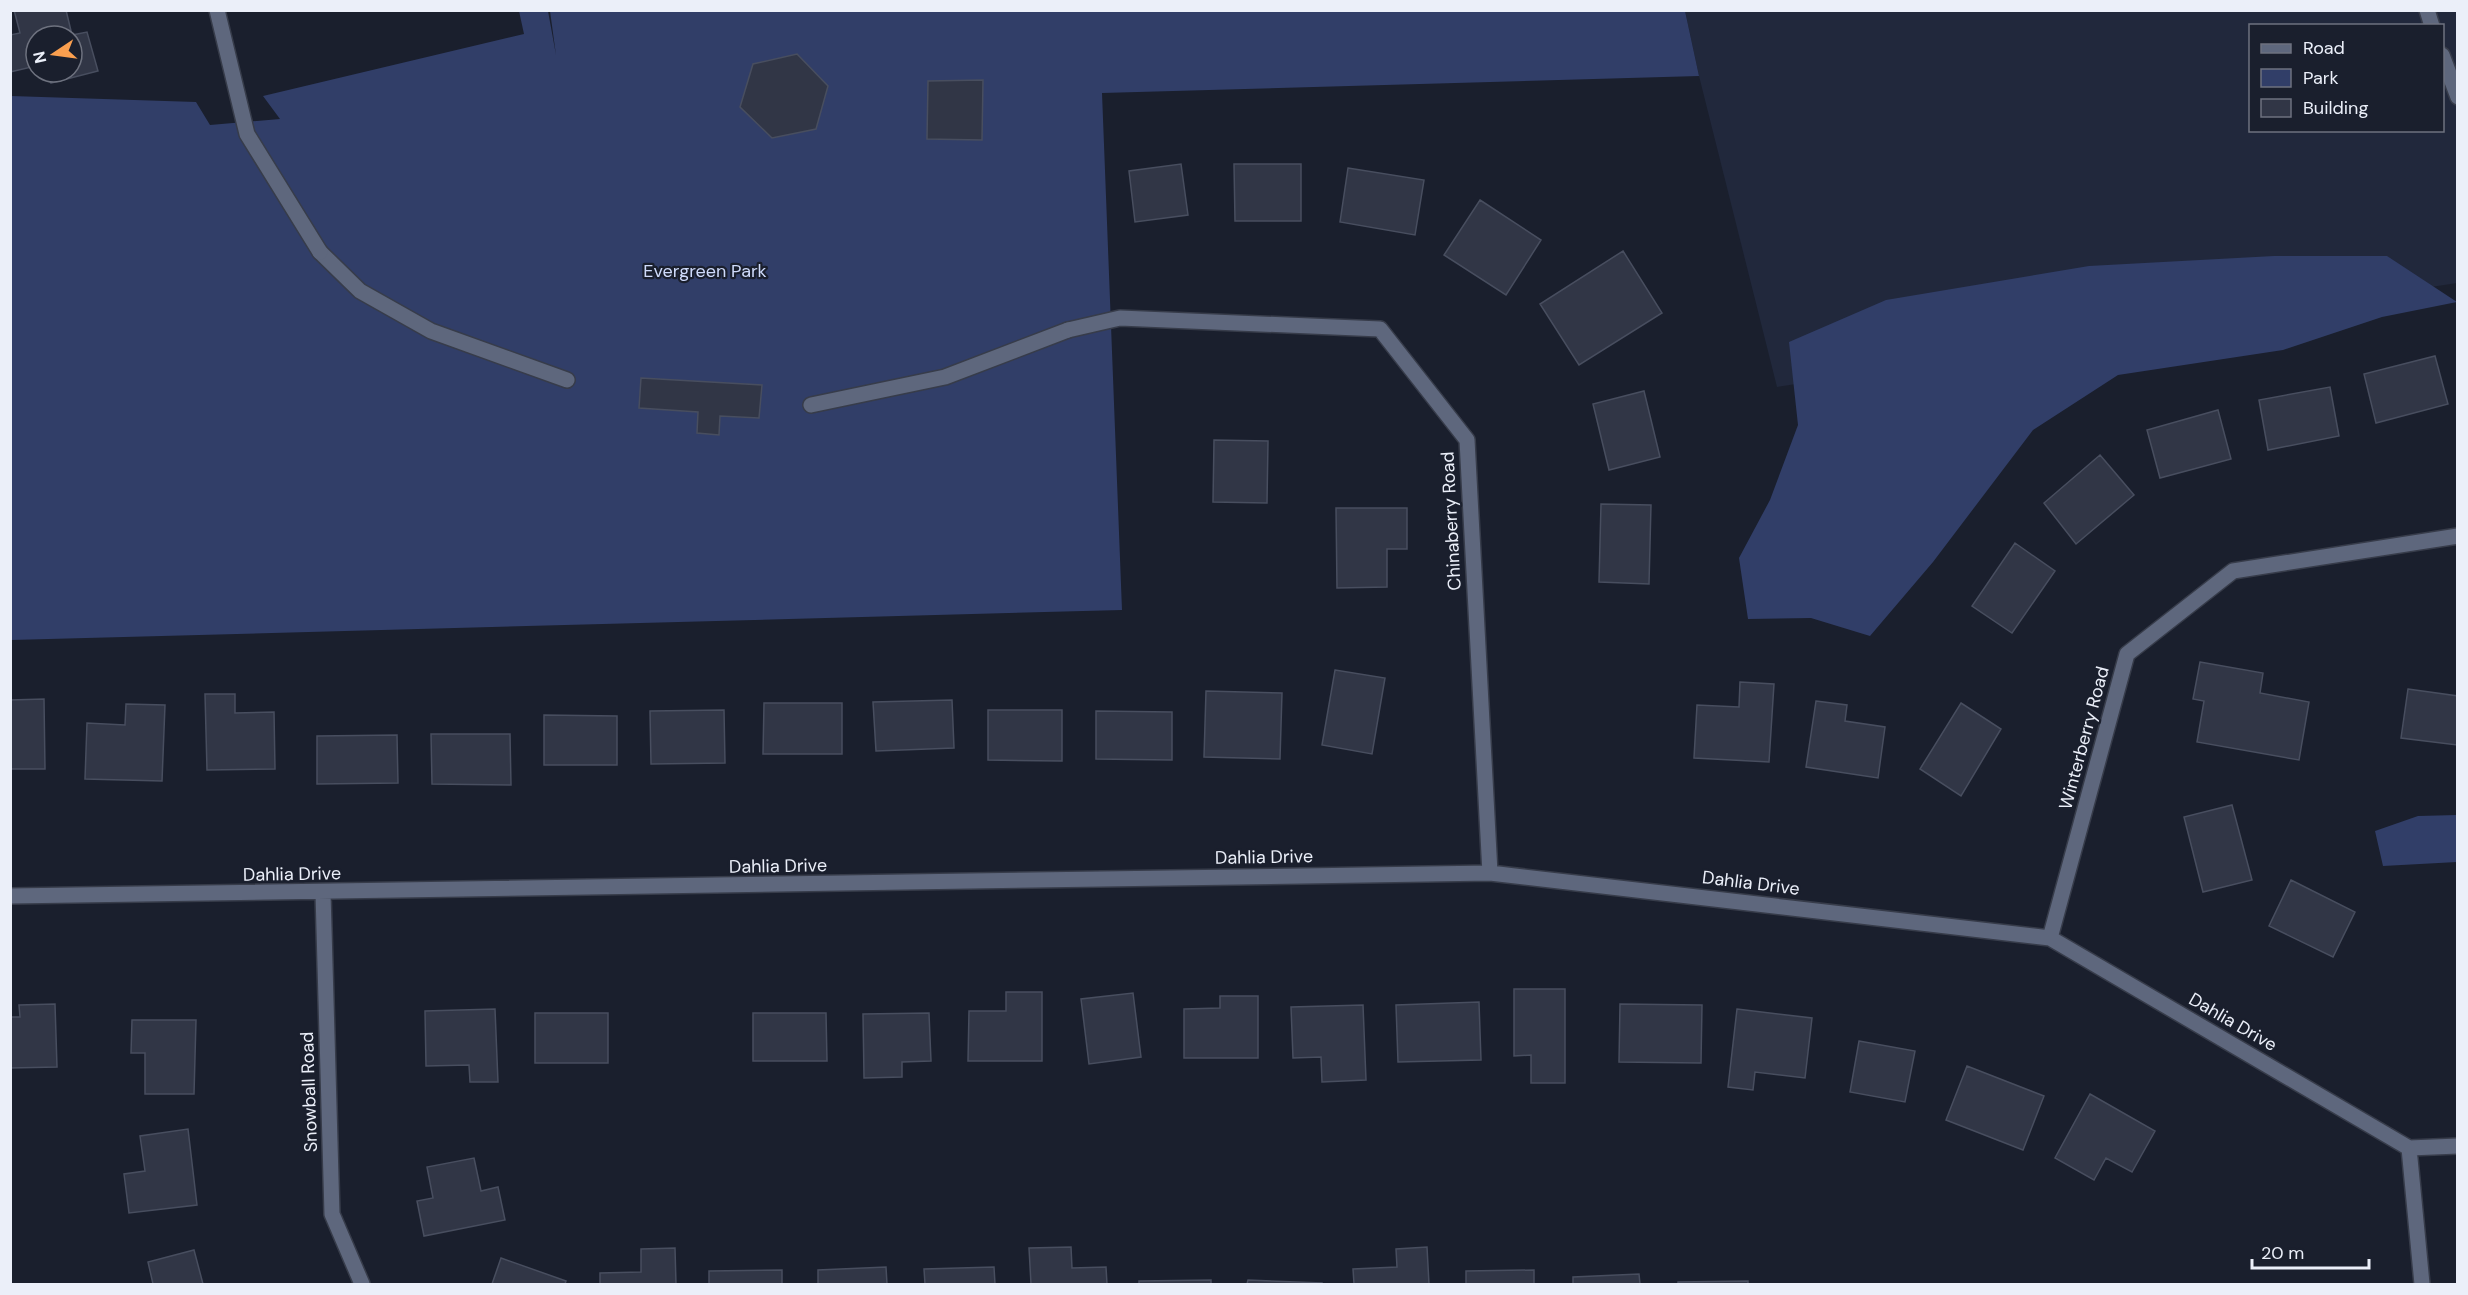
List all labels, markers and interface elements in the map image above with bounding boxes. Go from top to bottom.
north arrow [24,24,84,84]
legend [2249,24,2444,132]
text: Road [2303,36,2345,60]
text: N [28,49,51,65]
text: Park [2303,66,2339,90]
text: Building [2303,96,2368,120]
park label: Evergreen Park [643,259,767,283]
street label: Chinaberry Road [1435,451,1467,591]
street label: Winterberry Road [2053,664,2115,812]
street label: Dahlia Drive [1215,844,1313,870]
street label: Dahlia Drive [729,853,827,879]
street label: Dahlia Drive [243,861,341,887]
street label: Dahlia Drive [1701,865,1801,901]
street label: Dahlia Drive [2185,987,2281,1057]
street label: Snowball Road [295,1031,323,1153]
scale bar [2252,1232,2369,1270]
text: 20 m [2261,1241,2304,1265]

